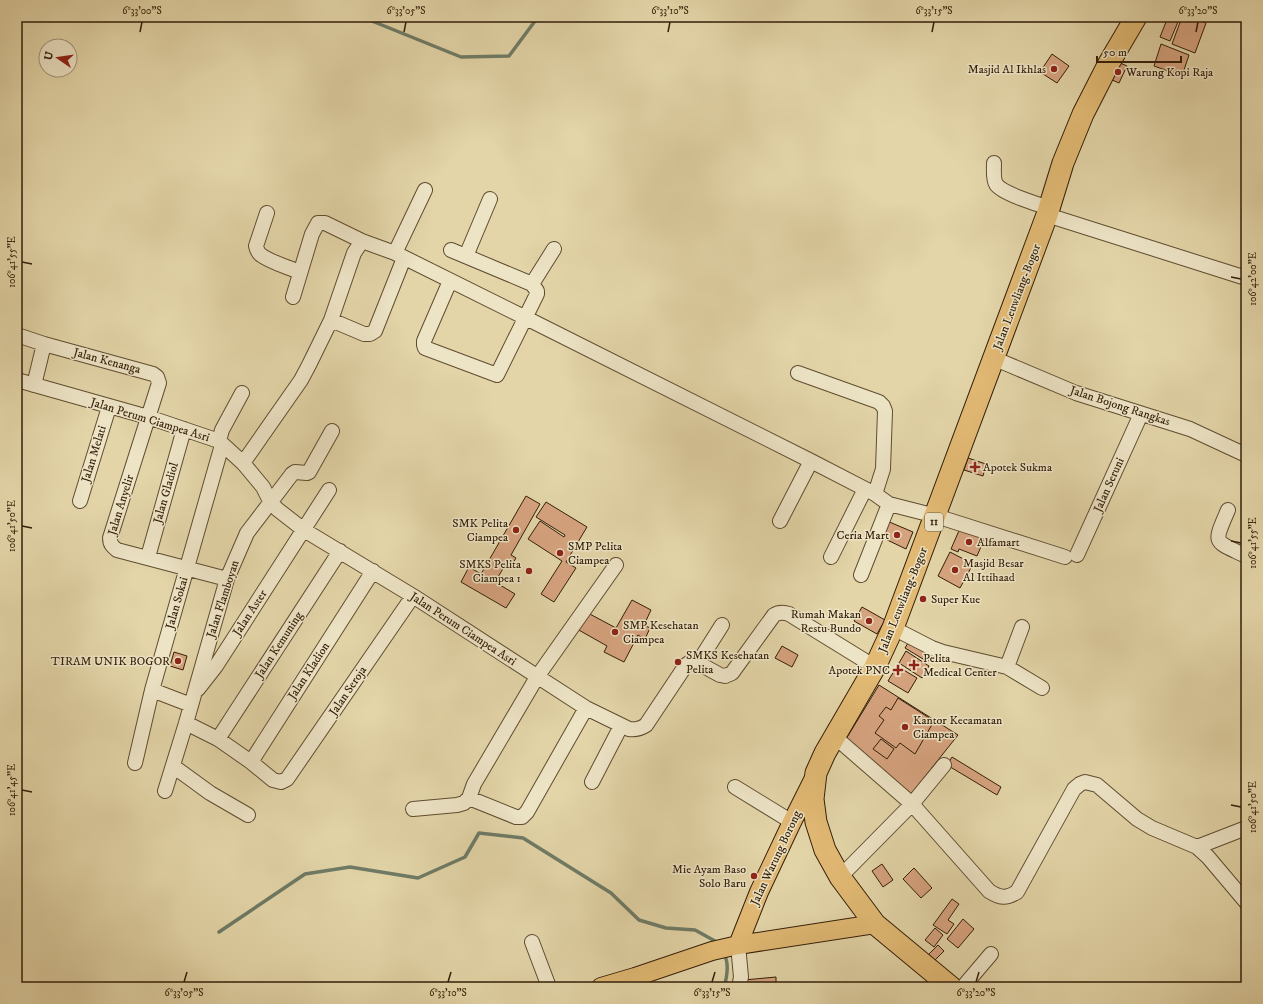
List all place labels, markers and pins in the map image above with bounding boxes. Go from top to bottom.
place label: Masjid Al Ikhlas [968,62,1046,77]
marker: Masjid Al Ikhlas [1049,64,1059,74]
place label: Warung Kopi Raja [1125,65,1214,80]
marker: Warung Kopi Raja [1113,67,1123,77]
place label: Apotek Sukma [983,460,1053,475]
marker: Apotek Sukma [970,462,980,472]
place label: SMK Pelita Ciampea [452,516,509,545]
marker: SMK Pelita Ciampea [511,525,521,535]
place label: Ceria Mart [836,528,889,543]
marker: Ceria Mart [892,530,902,540]
place label: Alfamart [977,535,1020,550]
marker: Alfamart [964,537,974,547]
place label: SMP Pelita Ciampea [568,539,623,568]
marker: SMP Pelita Ciampea [555,548,565,558]
place label: Masjid Besar Al Ittihaad [963,556,1024,585]
place label: SMKS Pelita Ciampea 1 [459,557,522,586]
marker: Masjid Besar Al Ittihaad [950,565,960,575]
marker: SMKS Pelita Ciampea 1 [524,566,534,576]
place label: Super Kue [931,592,980,607]
marker: Super Kue [918,594,928,604]
place label: Rumah Makan Restu Bundo [791,607,862,636]
marker: Rumah Makan Restu Bundo [864,616,874,626]
place label: SMP Kesehatan Ciampea [623,618,699,647]
marker: SMP Kesehatan Ciampea [610,627,620,637]
place label: SMKS Kesehatan Pelita [686,648,770,677]
place label: Pelita Medical Center [923,651,997,680]
place label: TIRAM UNIK BOGOR [51,654,170,669]
marker: TIRAM UNIK BOGOR [173,656,183,666]
marker: SMKS Kesehatan Pelita [673,657,683,667]
marker: Pelita Medical Center [908,659,920,671]
place label: Apotek PNC [828,663,890,678]
marker: Apotek PNC [893,665,903,675]
place label: Kantor Kecamatan Ciampea [913,713,1003,742]
marker: Kantor Kecamatan Ciampea [900,722,910,732]
place label: Mie Ayam Baso Solo Baru [672,862,746,891]
marker: Mie Ayam Baso Solo Baru [749,871,759,881]

